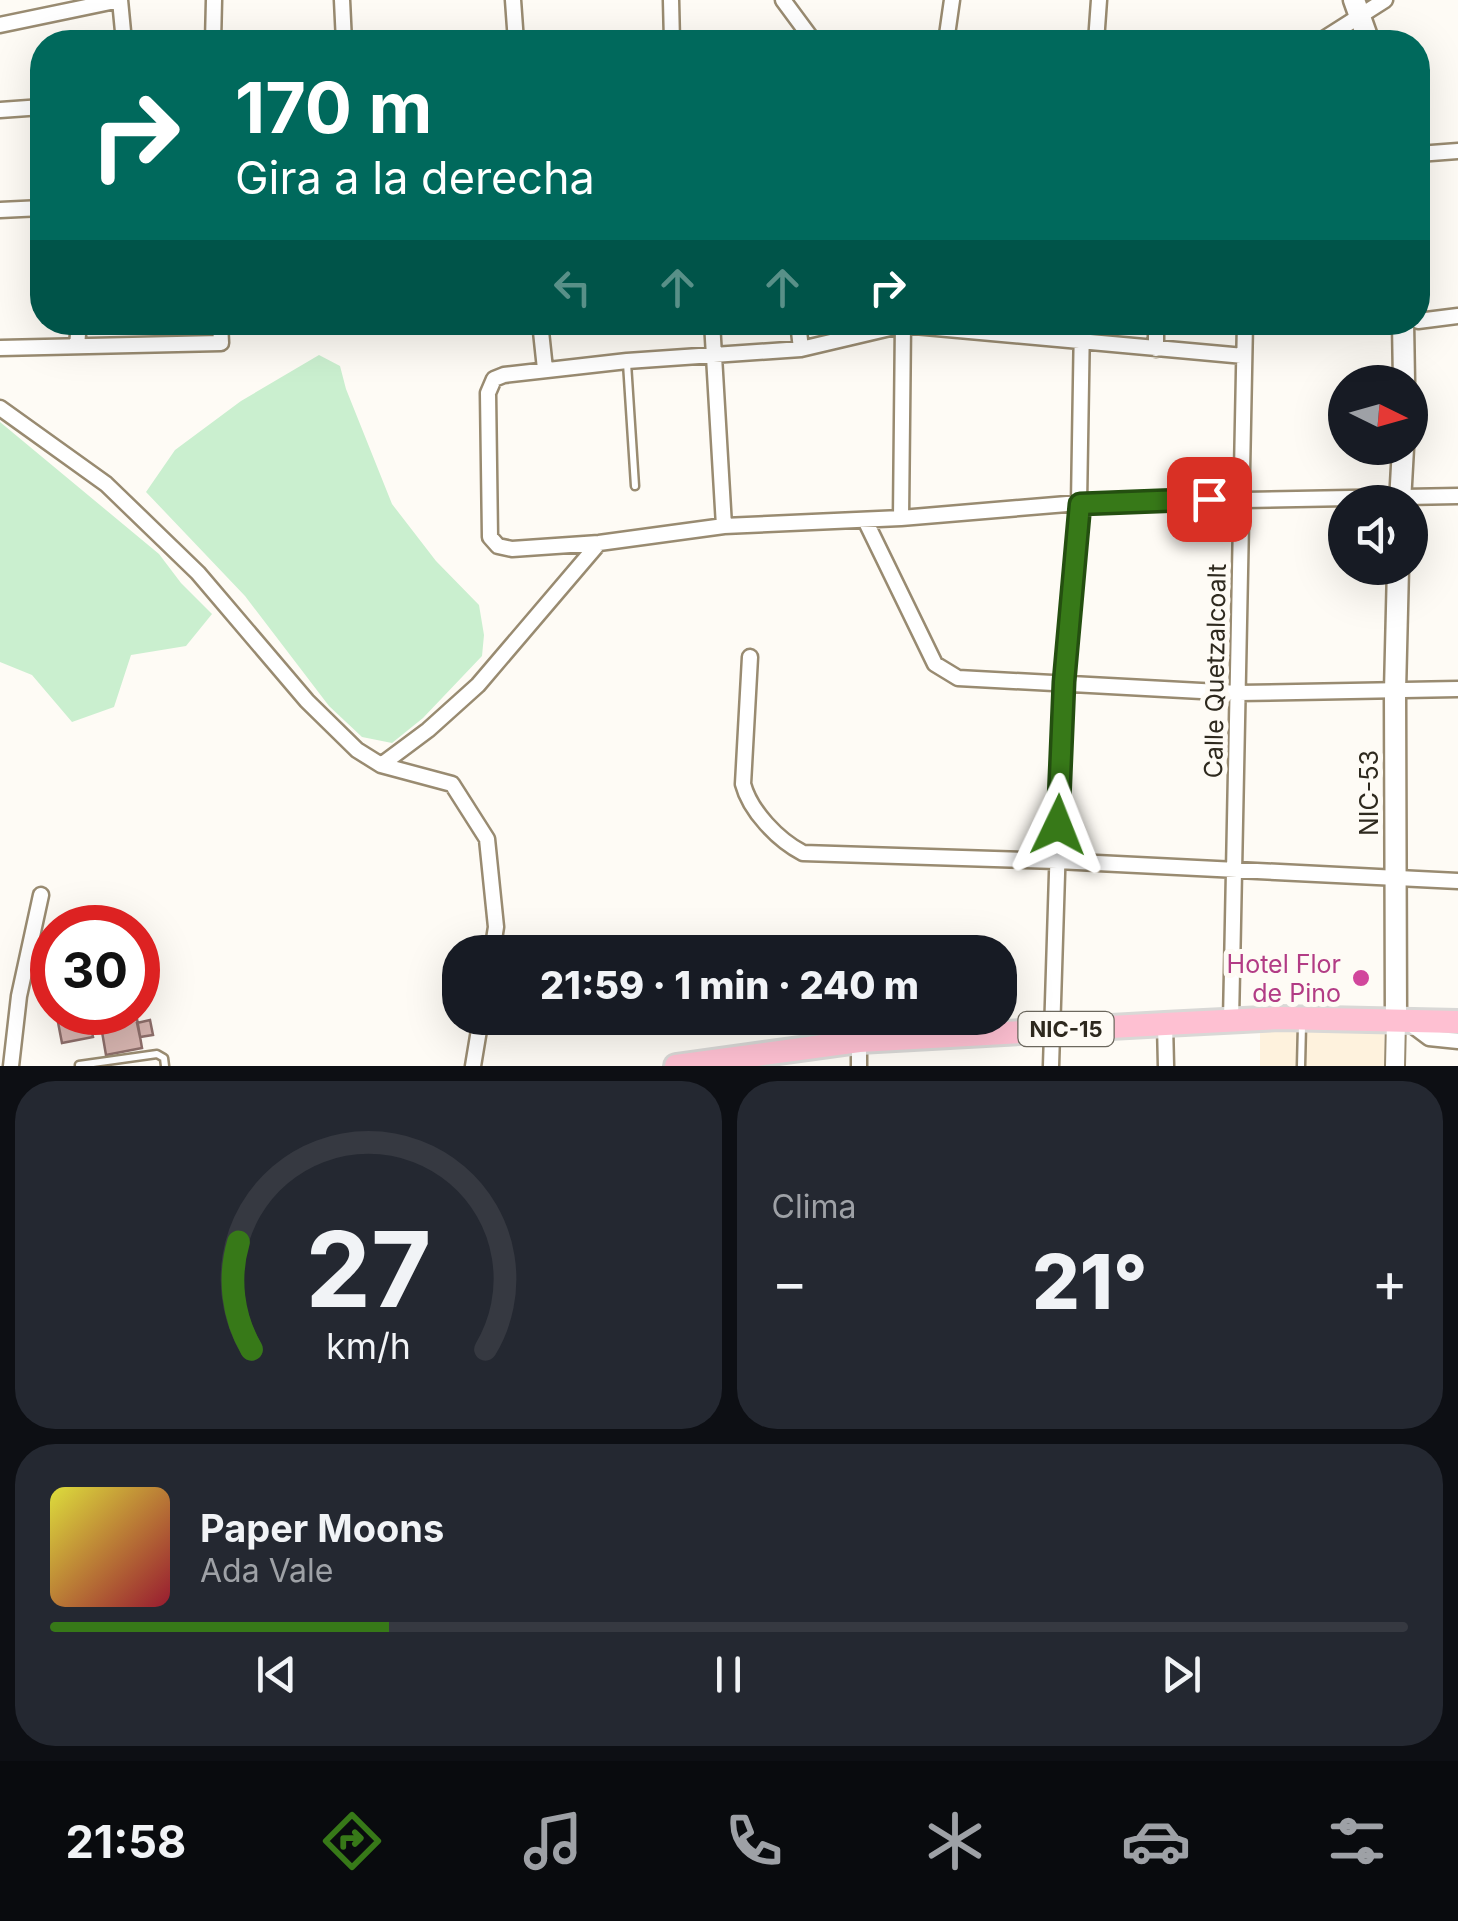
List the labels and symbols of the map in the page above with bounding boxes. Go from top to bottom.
north arrow [1328,365,1428,465]
pin [1167,457,1252,542]
street label: Calle Quetzalcoalt [1198,563,1232,779]
street label: NIC-53 [1354,750,1384,836]
position arrow [1006,773,1110,877]
speed limit sign: 30 [30,905,160,1035]
place label: Hotel Flor de Pino [1227,949,1341,1008]
marker: Hotel Flor de Pino [1350,967,1372,989]
road number: NIC-15 [1018,1012,1114,1046]

